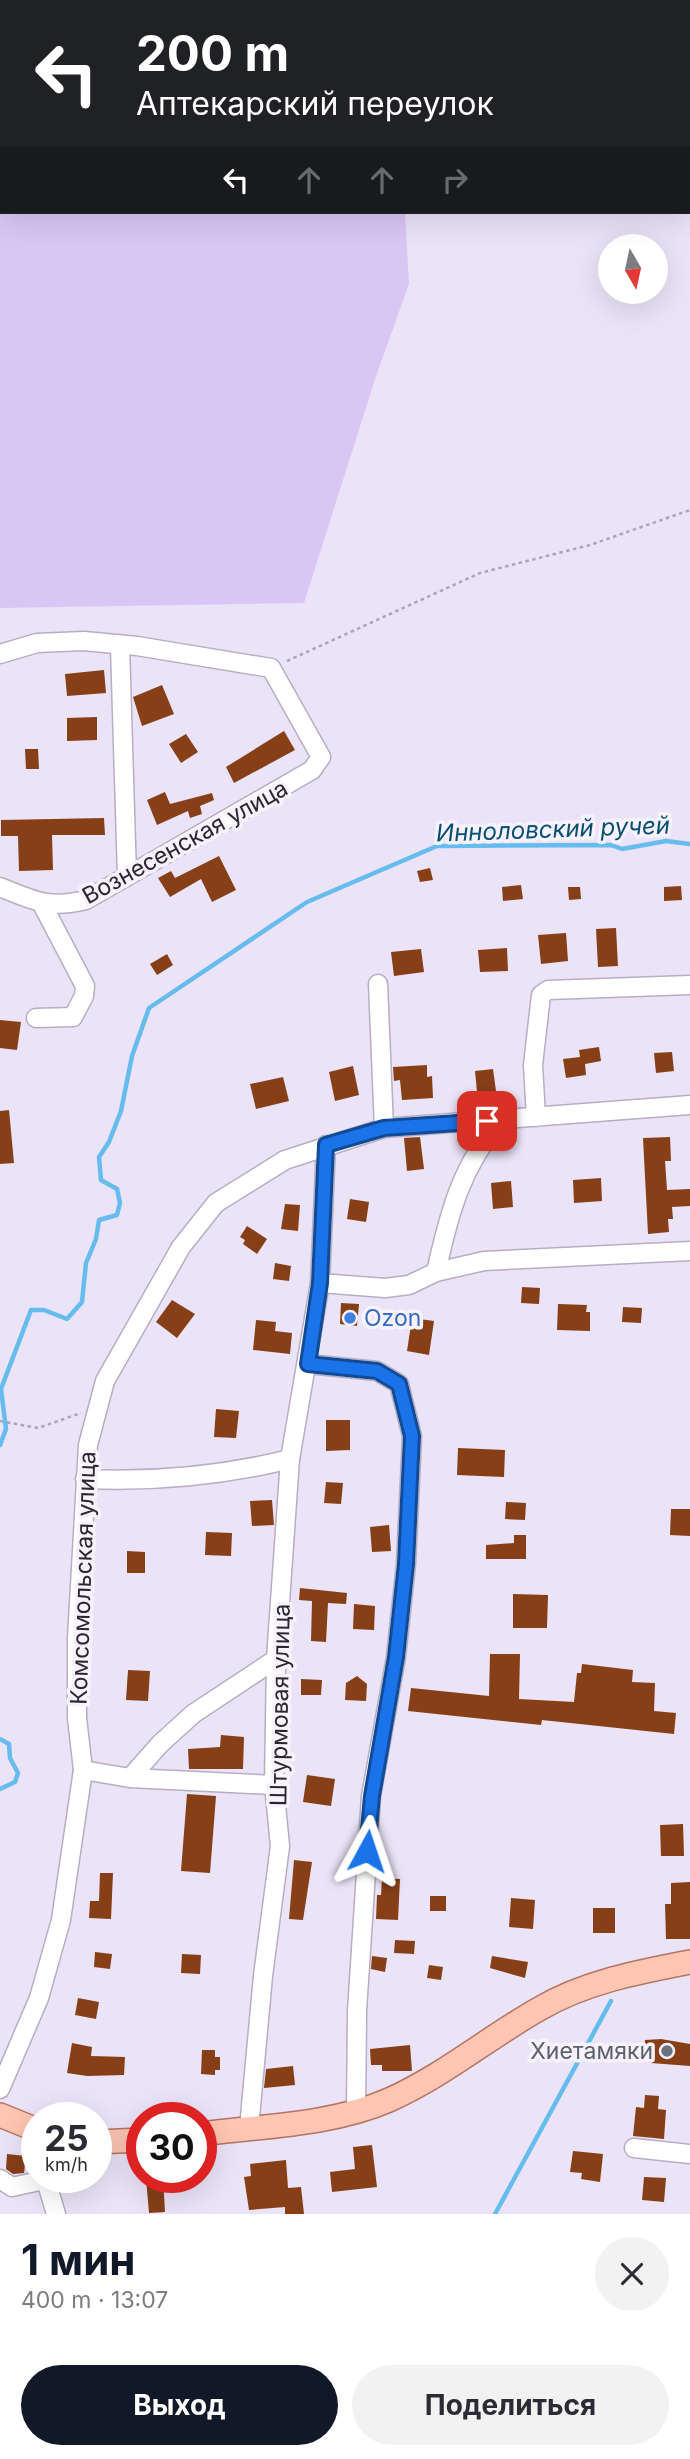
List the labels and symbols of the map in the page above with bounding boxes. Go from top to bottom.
north arrow [598,234,668,304]
street label: Вознесенская улица [77,774,293,910]
water label: Инноловский ручей [436,810,670,848]
pin [457,1091,517,1151]
place label: Ozon [364,1304,421,1332]
marker: Ozon [342,1310,358,1326]
street label: Комсомольская улица [65,1451,101,1705]
street label: Штурмовая улица [264,1604,296,1806]
position arrow [330,1814,404,1888]
place label: Хиетамяки [530,2037,653,2065]
marker: Хиетамяки [659,2043,675,2059]
speed limit sign: 30 [126,2102,217,2193]

